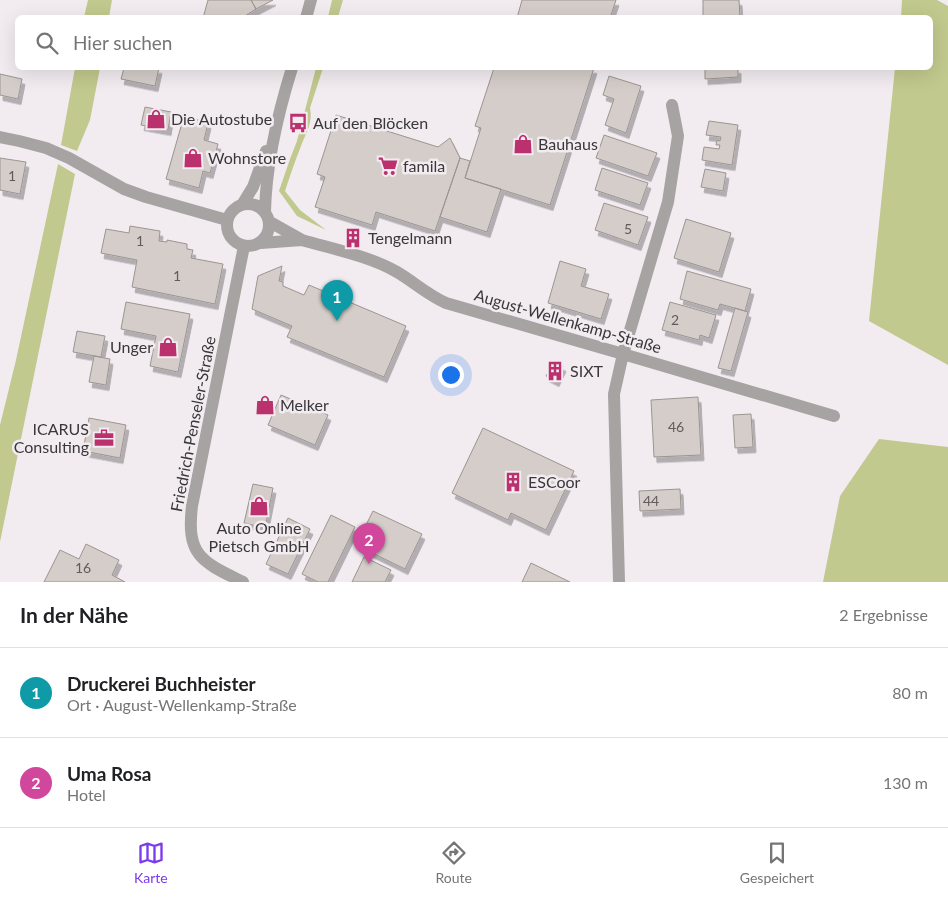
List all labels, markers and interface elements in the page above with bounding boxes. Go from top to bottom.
search box [15,15,933,70]
icon: search [33,29,61,57]
text: Hier suchen [73,31,172,54]
shop icon: Die Autostube [145,108,167,130]
place label: Die Autostube [171,109,272,128]
bus stop icon: Auf den Blöcken [287,112,309,134]
place label: Auf den Blöcken [313,113,428,132]
shop icon: Bauhaus [512,133,534,155]
place label: Bauhaus [538,134,598,153]
shop icon: Wohnstore [182,147,204,169]
place label: Wohnstore [208,148,286,167]
supermarket icon: famila [377,155,399,177]
place label: famila [403,156,445,175]
house number: 1 [8,167,16,184]
house number: 5 [624,220,632,237]
building icon: Tengelmann [342,227,364,249]
place label: Tengelmann [368,228,452,247]
house number: 1 [136,232,144,249]
house number: 1 [173,267,181,284]
pin: 1 [321,280,353,321]
street label: August-Wellenkamp-Straße [472,285,664,356]
house number: 2 [671,311,679,328]
street label: Friedrich-Penseler-Straße [166,334,219,513]
shop icon: Unger [157,336,179,358]
place label: Unger [110,337,153,356]
building icon: SIXT [544,360,566,382]
place label: SIXT [570,361,604,380]
your location [438,362,464,388]
shop icon: Melker [254,394,276,416]
place label: Melker [280,395,329,414]
house number: 46 [668,418,684,435]
place label: ICARUS Consulting [14,419,89,456]
office icon: ICARUS Consulting [93,427,115,449]
building icon: ESCoor [502,471,524,493]
place label: ESCoor [528,472,581,491]
house number: 44 [643,492,659,509]
shop icon: Auto Online Pietsch GmbH [248,495,270,517]
place label: Auto Online Pietsch GmbH [209,518,309,555]
pin: 2 [353,523,385,564]
house number: 16 [75,559,91,576]
text: In der Nähe [20,602,128,627]
text: 2 Ergebnisse [839,605,928,624]
text: Druckerei Buchheister [67,672,256,695]
text: 1 [31,683,41,702]
text: 80 m [892,683,928,702]
text: Ort · August-Wellenkamp-Straße [67,695,297,714]
text: Uma Rosa [67,762,151,785]
text: 2 [31,773,41,792]
text: 130 m [883,773,928,792]
text: Hotel [67,785,106,804]
tab: Karte [134,839,168,886]
tab: Route [436,839,472,886]
tab: Gespeichert [740,839,814,886]

